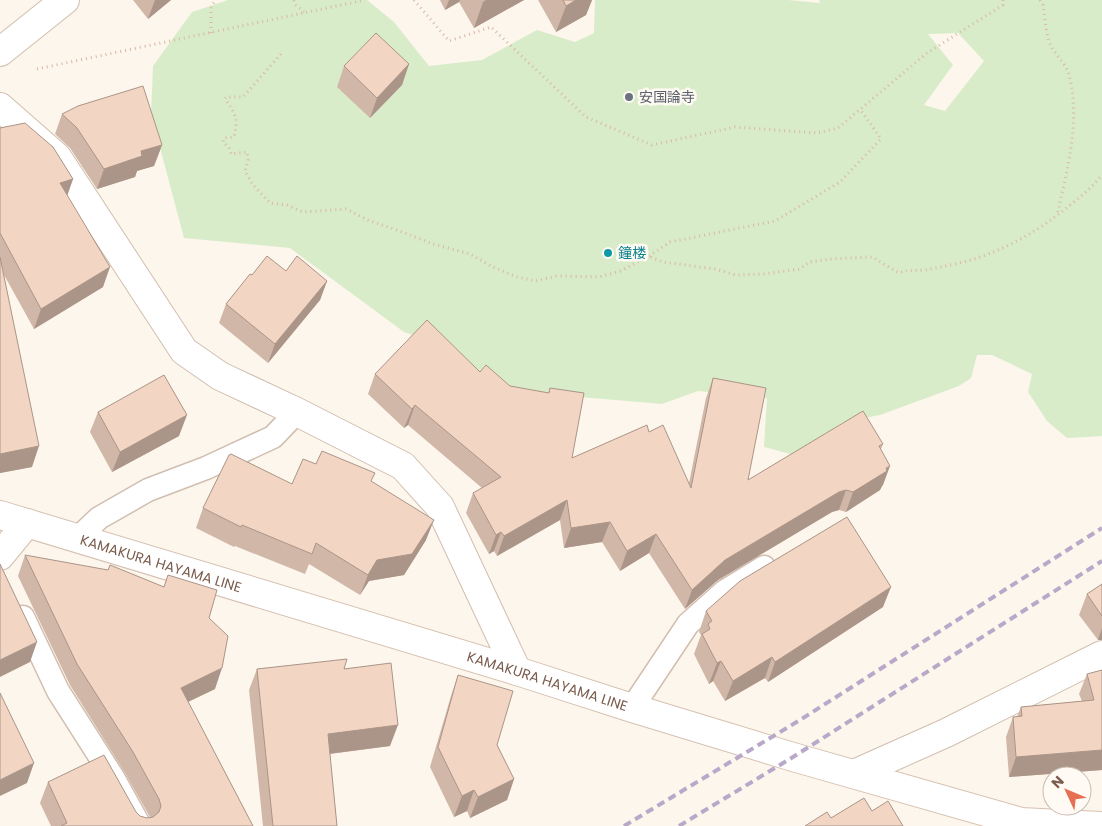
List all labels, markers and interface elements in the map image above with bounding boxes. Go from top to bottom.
place label: 安国論寺 [639,87,695,107]
marker: 安国論寺 [623,91,635,103]
place label: 鐘楼 [618,243,647,263]
marker: 鐘楼 [602,247,614,259]
street label: KAMAKURA HAYAMA LINE [78,530,244,597]
street label: KAMAKURA HAYAMA LINE [465,646,630,716]
north arrow [1042,766,1092,816]
text: N [1047,771,1068,793]

